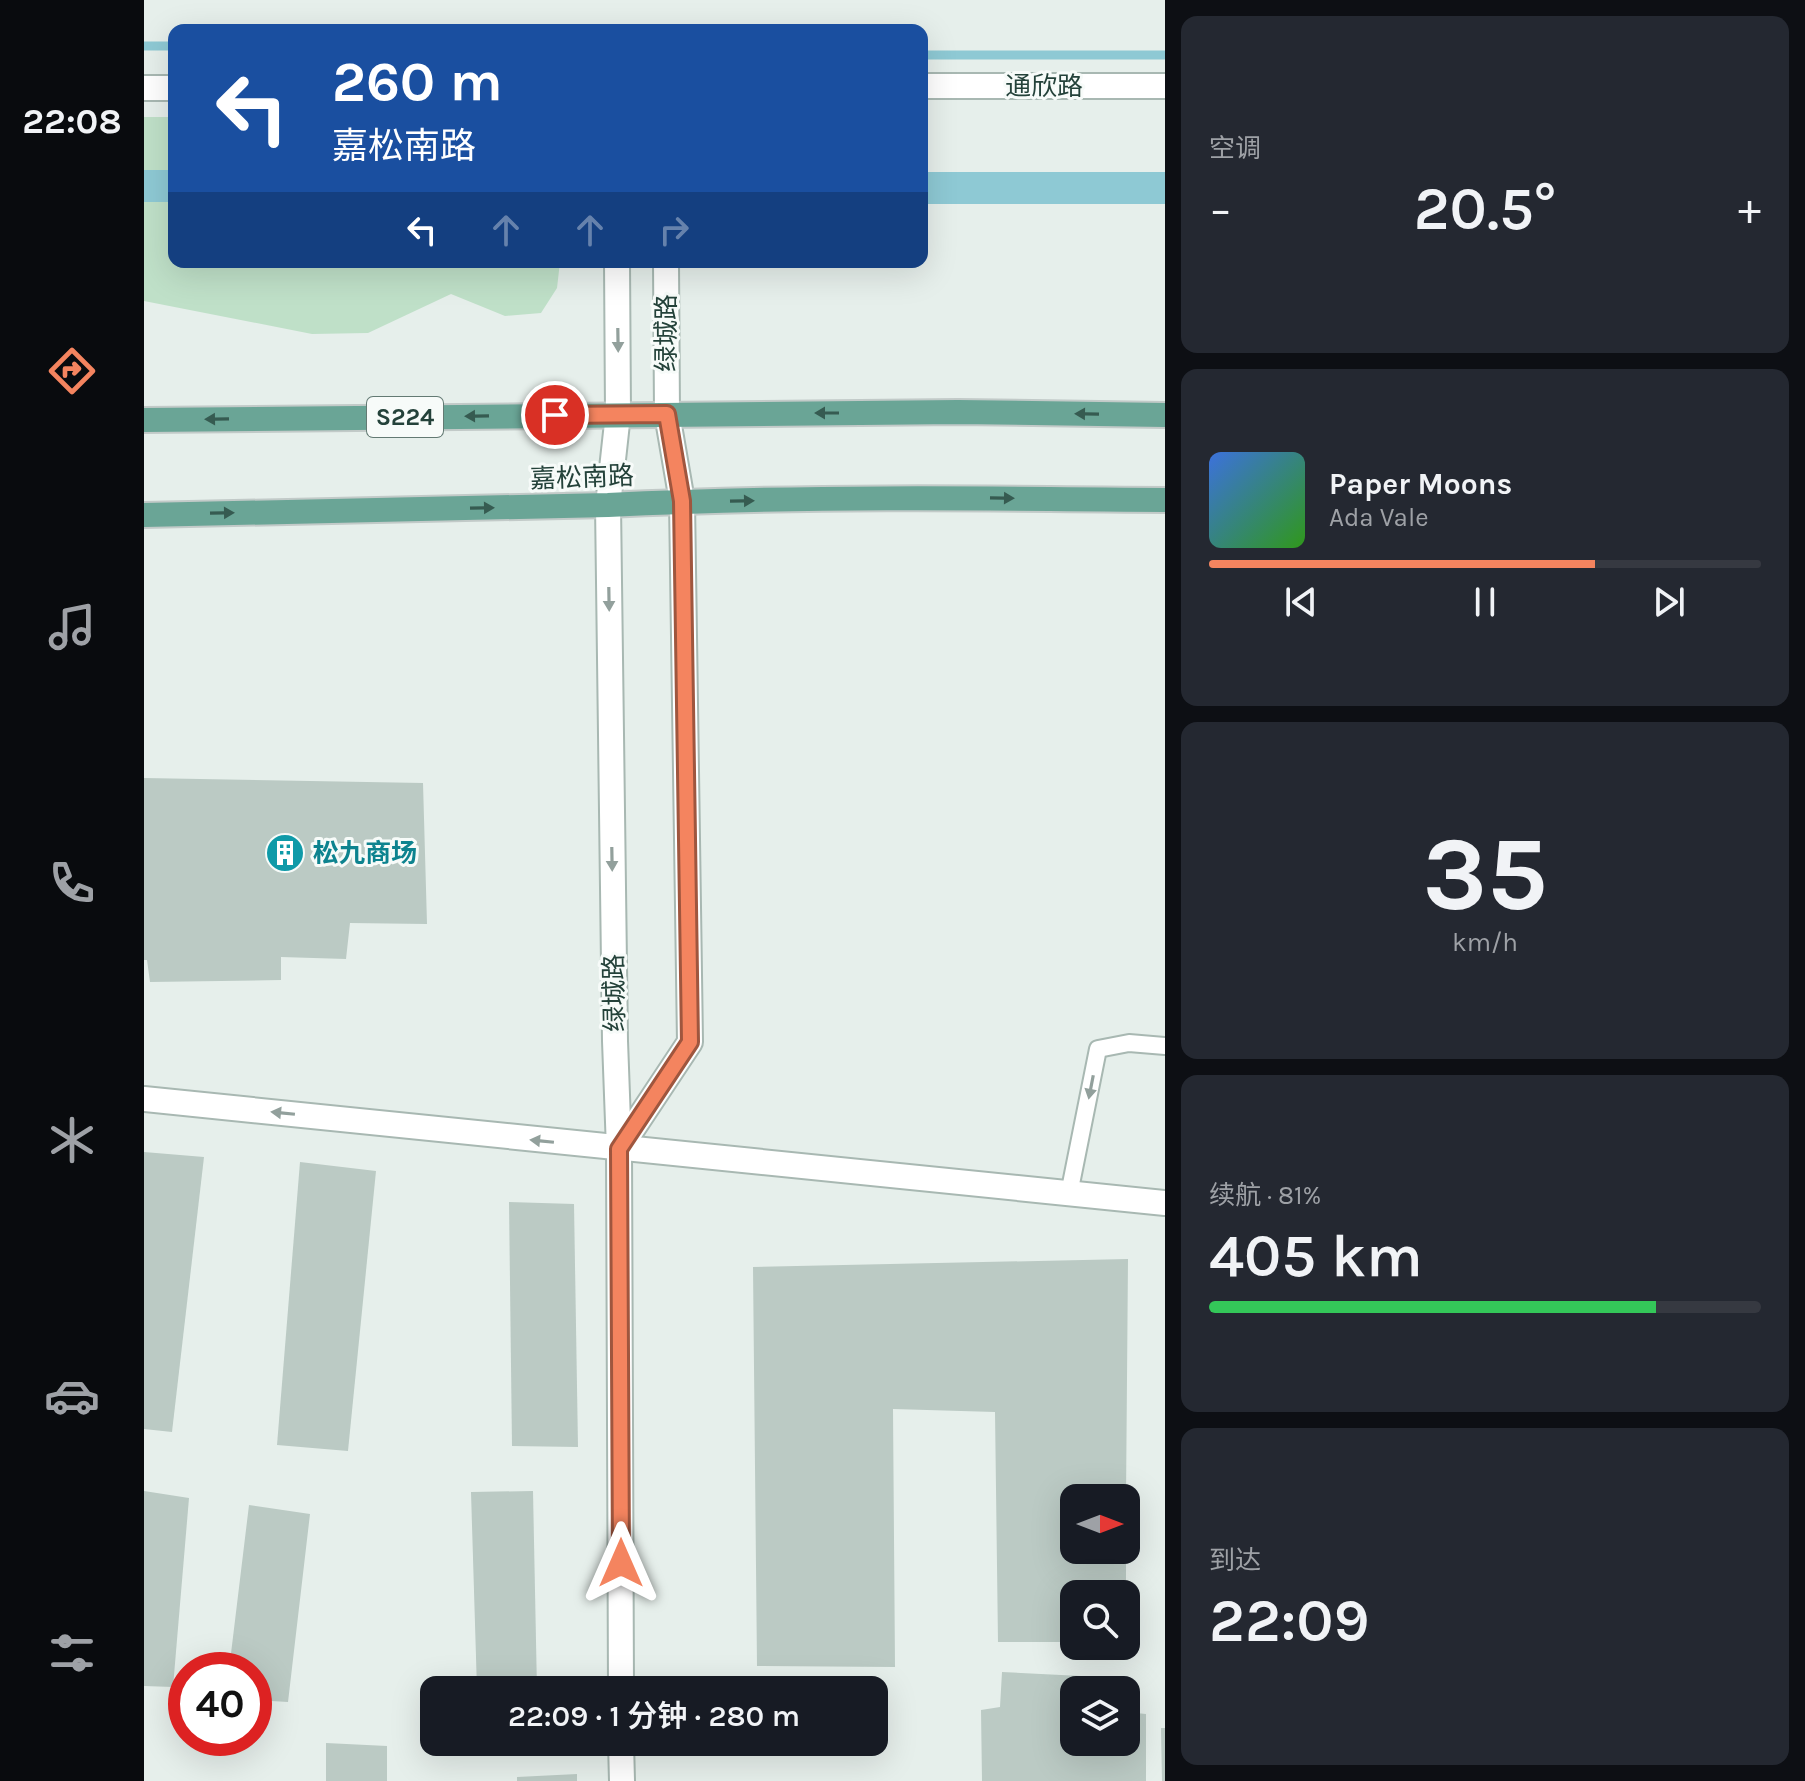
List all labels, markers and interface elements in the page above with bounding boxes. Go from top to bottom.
text: 260 m [332,49,503,114]
icon: left [200,56,304,160]
street label: 通欣路 [1005,71,1083,102]
text: 22:08 [22,100,122,142]
text: 嘉松南路 [332,125,476,167]
text: 空调 [1209,133,1261,164]
text: 20.5° [1414,174,1556,244]
text: − [1209,184,1232,235]
text: + [1738,184,1761,235]
icon: left [400,208,444,252]
icon: ahead [484,208,528,252]
icon: ahead [568,208,612,252]
icon: right [652,208,696,252]
street label: 绿城路 [651,294,682,372]
one-way arrow [612,328,624,353]
icon: directions [44,343,100,399]
pin [521,381,589,449]
icon: arrive [533,393,577,437]
road number: S224 [367,397,443,437]
one-way arrow [814,407,839,419]
one-way arrow [1074,408,1099,420]
one-way arrow [464,410,489,422]
one-way arrow [204,413,229,425]
street label: 嘉松南路 [530,460,635,495]
text: Paper Moons [1329,466,1512,502]
one-way arrow [990,492,1015,504]
one-way arrow [730,494,755,507]
one-way arrow [470,502,495,514]
text: Ada Vale [1329,502,1429,533]
one-way arrow [210,507,235,520]
icon: previous [1279,580,1323,624]
icon: pause [1463,580,1507,624]
icon: next [1647,580,1691,624]
one-way arrow [603,587,615,612]
icon: music [44,599,100,655]
text: 35 [1422,814,1548,935]
building icon: 松九商场 [264,832,306,874]
place label: 松九商场 [313,838,417,869]
one-way arrow [606,847,619,872]
icon: phone [44,855,100,911]
text: km/h [1452,927,1518,958]
street label: 绿城路 [598,954,631,1032]
one-way arrow [1084,1075,1096,1100]
one-way arrow [270,1107,295,1120]
icon: climate [44,1112,100,1168]
one-way arrow [529,1134,554,1147]
text: 续航 · 81% [1209,1180,1321,1211]
text: 405 km [1209,1221,1423,1291]
icon: car [44,1368,100,1424]
north arrow [1060,1484,1140,1564]
map controls [1060,1484,1140,1756]
position arrow [579,1521,663,1605]
text: 到达 [1209,1545,1261,1576]
button: search [1060,1580,1140,1660]
text: 22:09 [1209,1586,1370,1656]
icon: filters [44,1625,100,1681]
speed limit sign: 40 [168,1652,272,1756]
button: layers [1060,1676,1140,1756]
text: 22:09 · 1 分钟 · 280 m [508,1698,800,1734]

